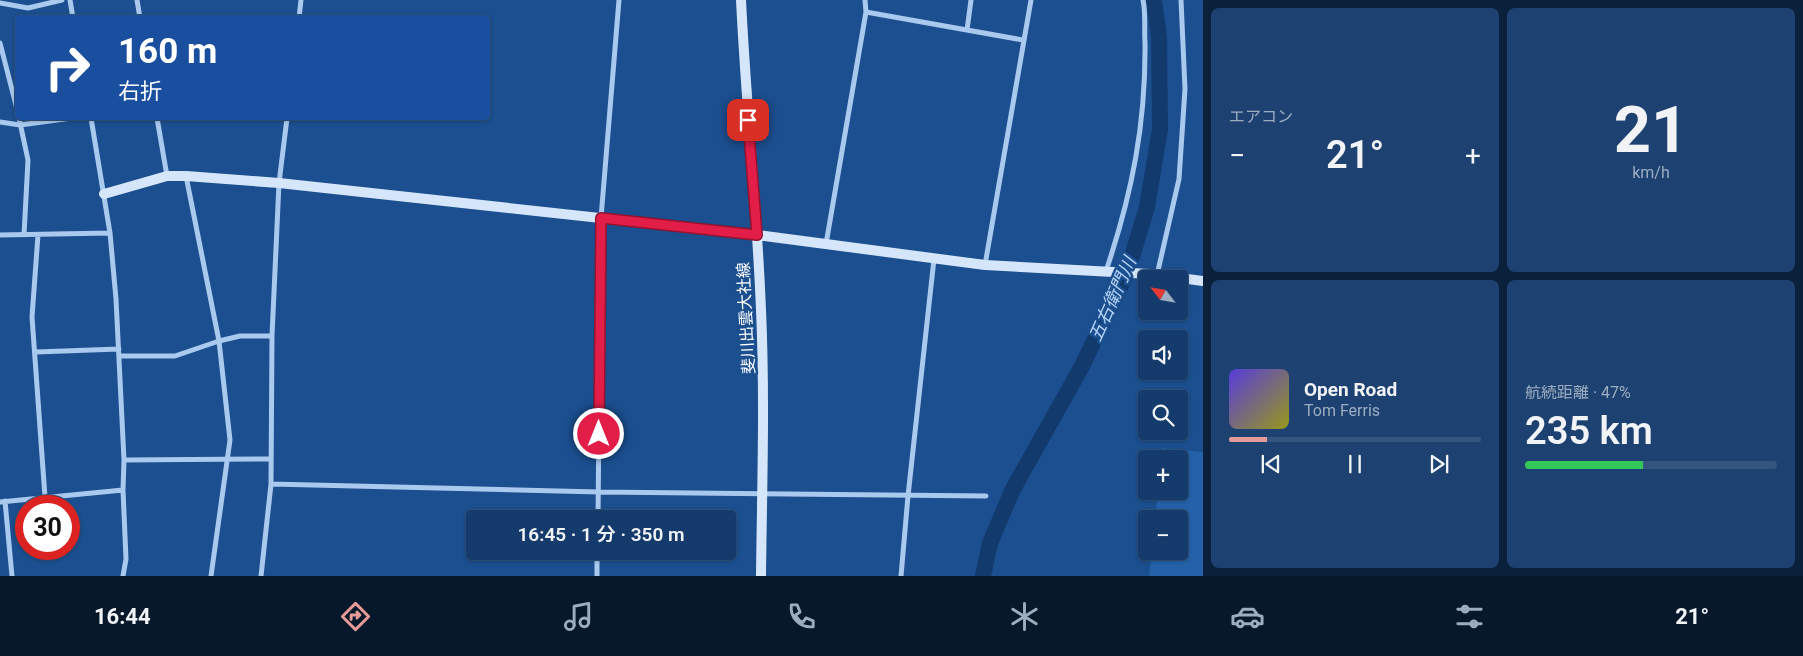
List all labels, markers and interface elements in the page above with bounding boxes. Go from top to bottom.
text: 160 m [118,31,217,72]
icon: right [35,35,100,100]
text: 右折 [118,79,162,104]
text: 21 [1614,92,1688,168]
pin [727,99,769,141]
icon: arrive [734,106,762,134]
text: エアコン [1229,107,1293,126]
text: 21° [1326,133,1384,177]
text: − [1229,139,1245,172]
text: + [1465,139,1481,172]
text: km/h [1632,163,1670,182]
water label: 五右衛門川 [1084,252,1141,344]
street label: 斐川出雲大社線 [734,262,758,374]
north arrow [1138,270,1188,320]
map controls [1138,270,1188,560]
button: sound [1138,330,1188,380]
text: Open Road [1304,378,1397,401]
text: 航続距離 · 47% [1525,383,1631,402]
button: search [1138,390,1188,440]
text: Tom Ferris [1304,401,1380,420]
position arrow [572,407,624,459]
text: 235 km [1525,409,1653,453]
button: + [1138,450,1188,500]
icon: previous [1257,450,1285,478]
icon: pause [1341,450,1369,478]
icon: next [1425,450,1453,478]
speed limit sign: 30 [15,495,80,560]
button: − [1138,510,1188,560]
text: 16:45 · 1 分 · 350 m [518,523,684,546]
icon: directions [338,599,373,634]
icon: music [561,599,596,634]
icon: phone [784,599,819,634]
icon: climate [1007,599,1042,634]
icon: car [1230,599,1265,634]
icon: filters [1452,599,1487,634]
text: 16:44 [94,604,151,629]
text: 21° [1675,604,1709,629]

